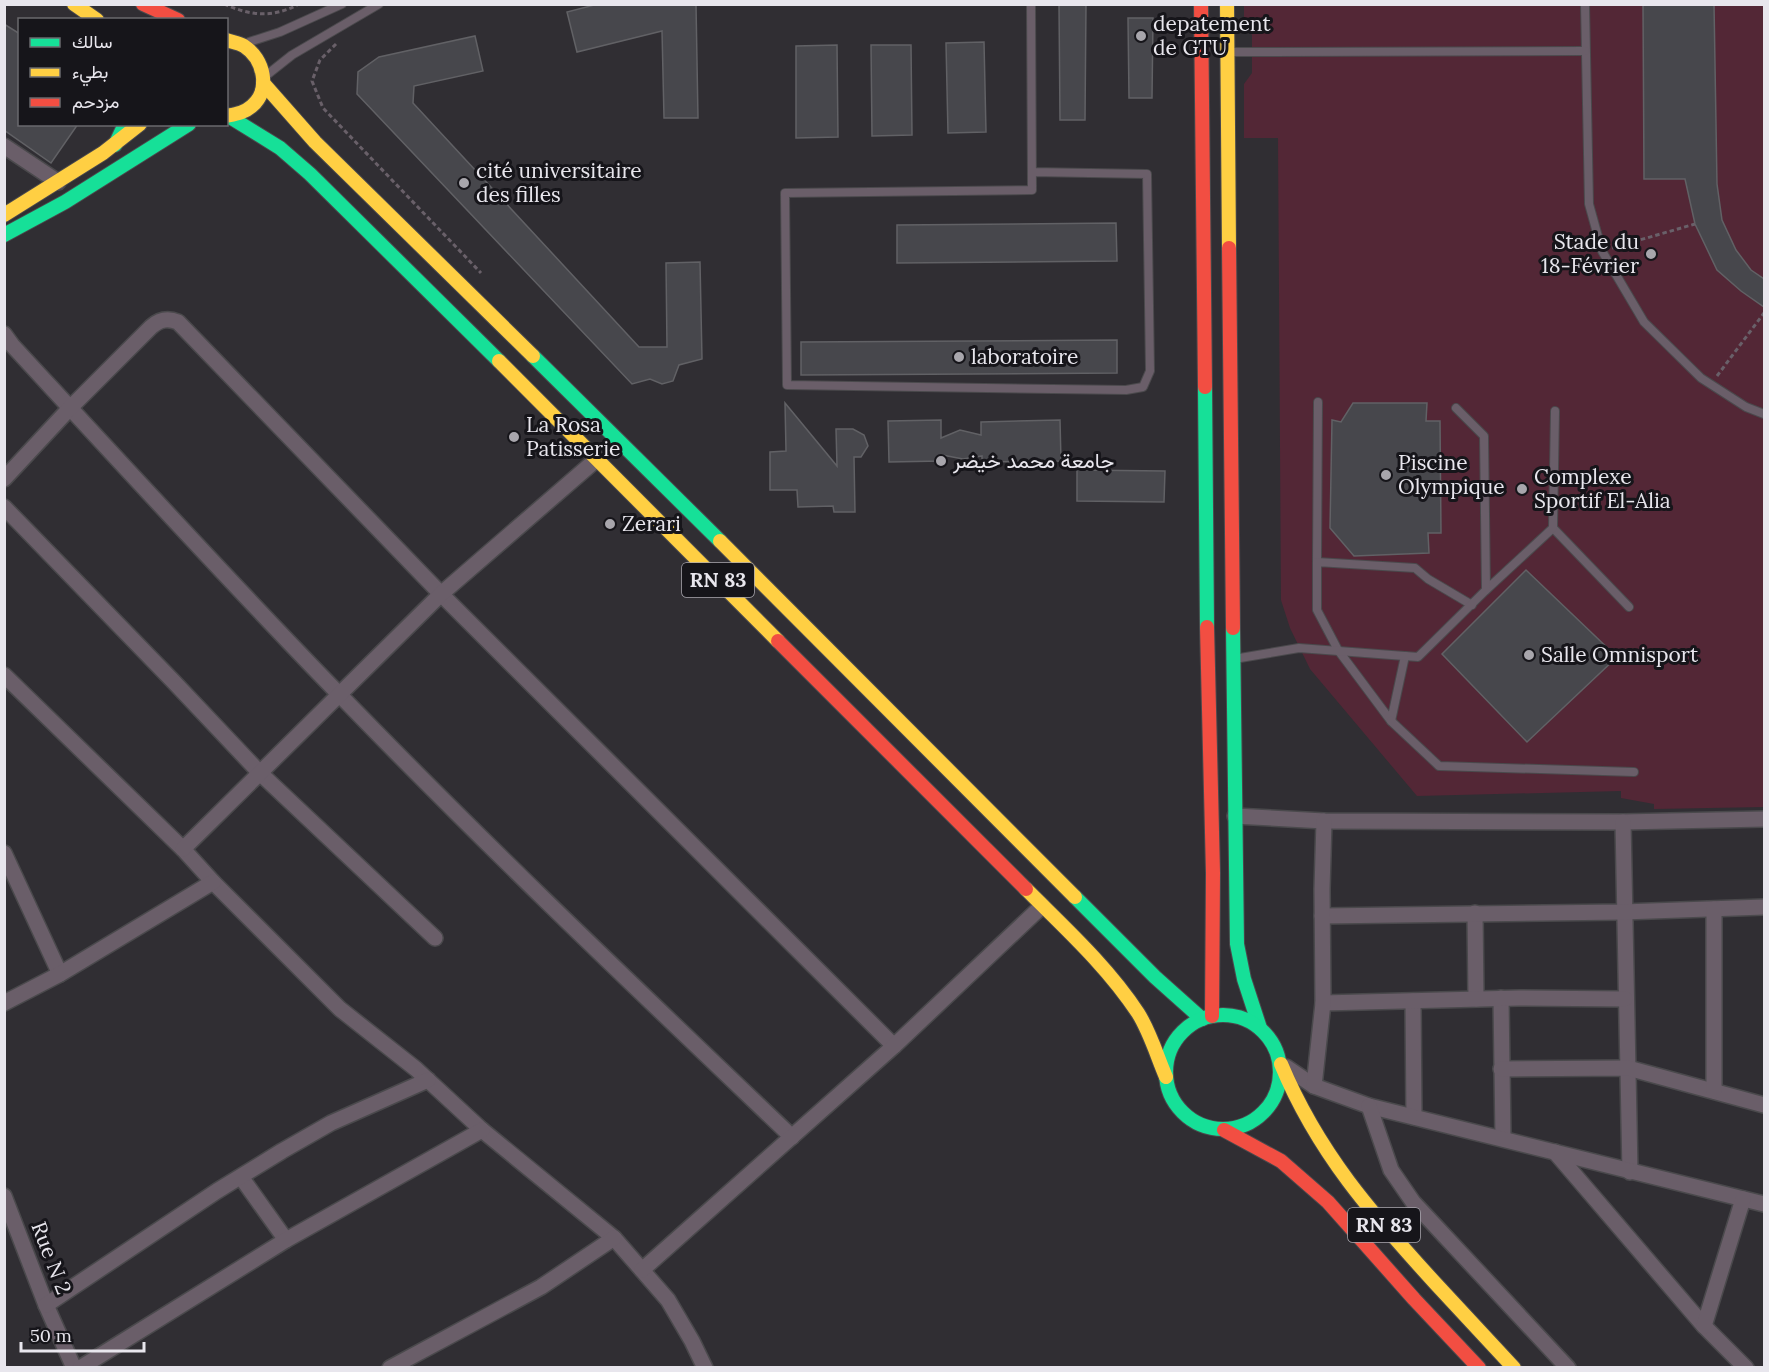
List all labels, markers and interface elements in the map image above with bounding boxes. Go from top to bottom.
place label: depatement de GTU [1153,10,1271,61]
legend [18,18,228,126]
marker: depatement de GTU [1134,29,1148,43]
text: سالك [72,30,112,53]
text: بطيء [72,60,108,87]
text: مزدحم [72,90,119,114]
place label: cité universitaire des filles [476,157,642,208]
marker: cité universitaire des filles [457,176,471,190]
place label: Stade du 18-Février [1541,228,1639,279]
marker: Stade du 18-Février [1644,247,1658,261]
place label: laboratoire [971,343,1078,370]
marker: laboratoire [952,350,966,364]
place label: La Rosa Patisserie [526,411,621,462]
marker: La Rosa Patisserie [507,430,521,444]
place label: جامعة محمد خيضر [952,447,1114,474]
place label: Piscine Olympique [1398,449,1505,500]
marker: جامعة محمد خيضر [934,454,948,468]
place label: Complexe Sportif El-Alia [1534,463,1671,514]
marker: Piscine Olympique [1379,468,1393,482]
marker: Complexe Sportif El-Alia [1515,482,1529,496]
place label: Zerari [622,510,681,537]
marker: Zerari [603,517,617,531]
road number: RN 83 [682,563,754,597]
place label: Salle Omnisport [1541,641,1699,668]
marker: Salle Omnisport [1522,648,1536,662]
road number: RN 83 [1348,1208,1420,1242]
street label: Rue N 2 [25,1218,78,1298]
scale bar [21,1315,144,1353]
text: 50 m [30,1324,72,1347]

